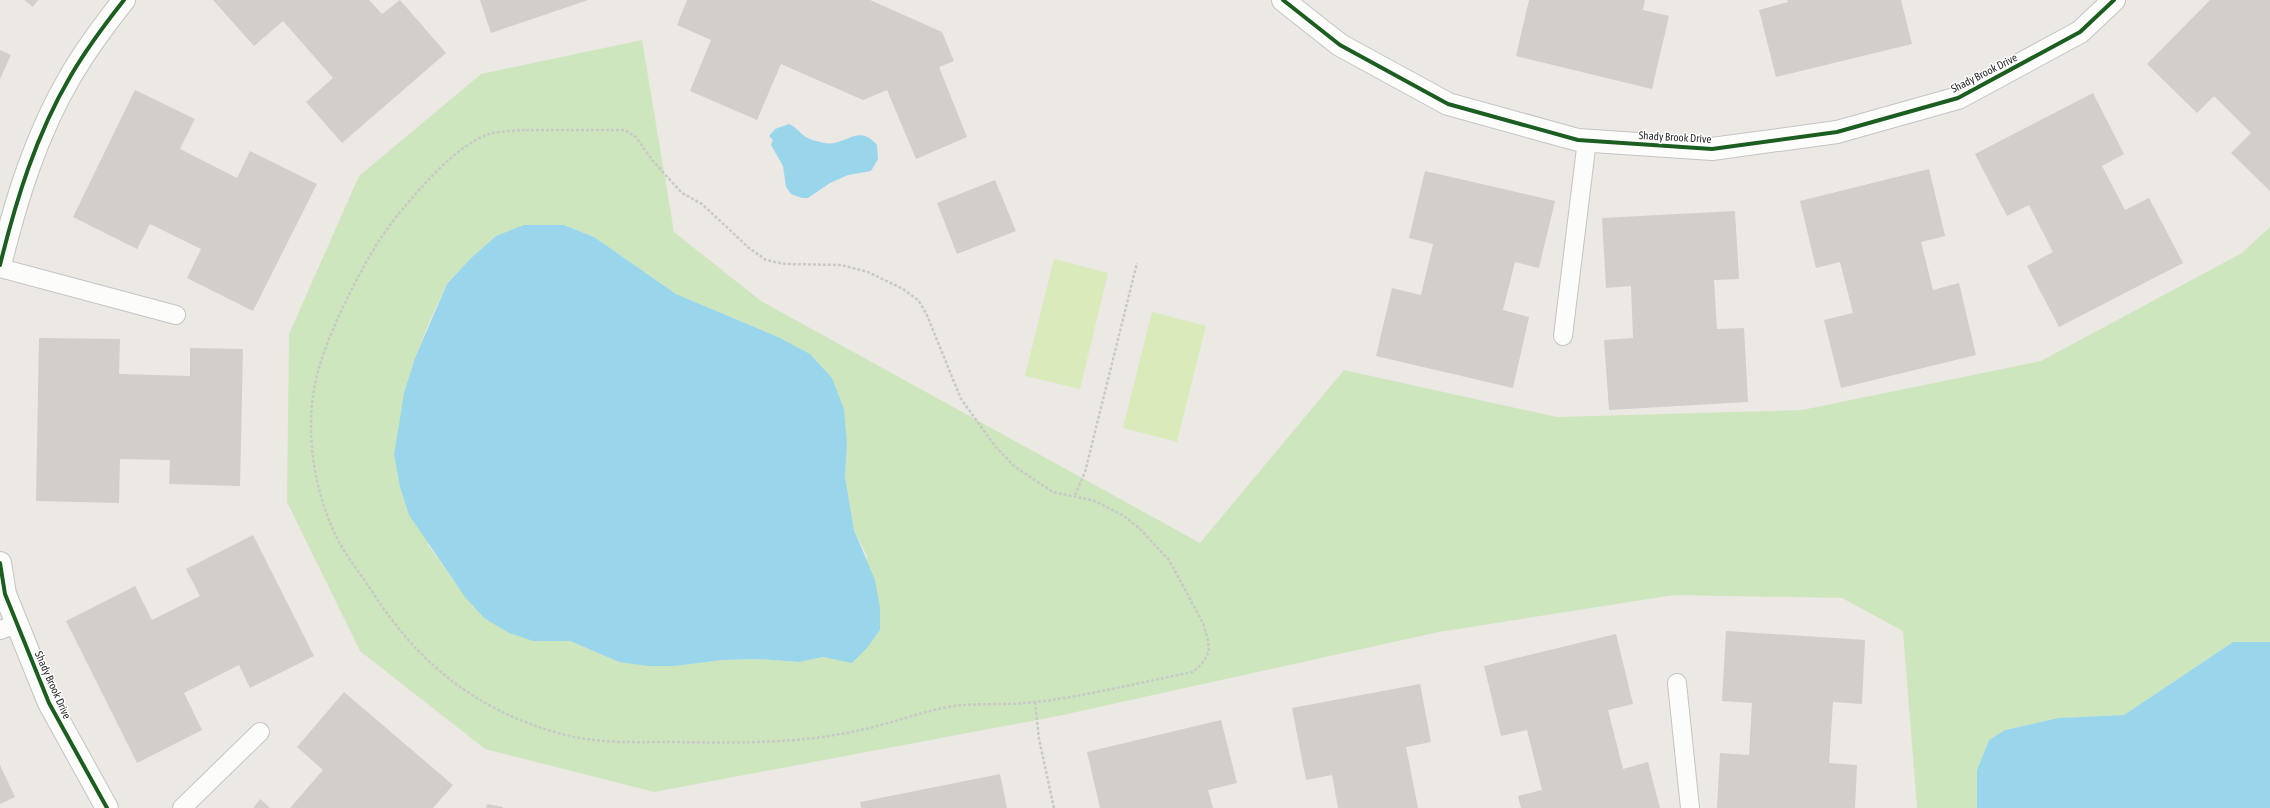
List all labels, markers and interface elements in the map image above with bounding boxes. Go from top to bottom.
street label: Shady Brook Drive [1949,51,2019,95]
street label: Shady Brook Drive [1638,129,1712,145]
street label: Shady Brook Drive [33,649,73,721]

